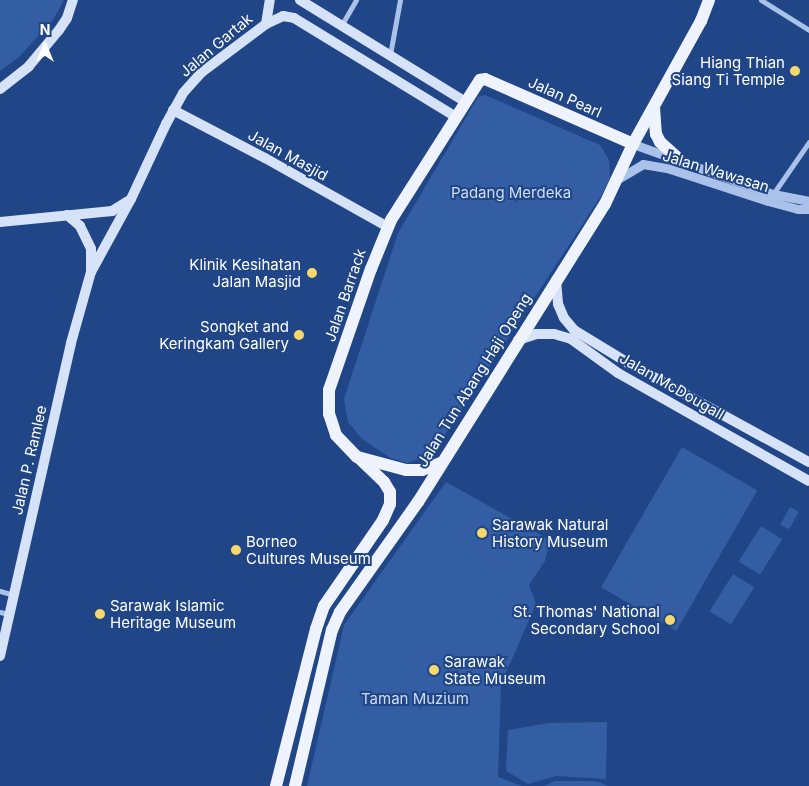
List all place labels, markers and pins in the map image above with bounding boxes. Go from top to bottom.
place label: Hiang Thian Siang Ti Temple [672,53,785,88]
marker: Hiang Thian Siang Ti Temple [789,65,801,77]
place label: Klinik Kesihatan Jalan Masjid [189,255,301,290]
marker: Klinik Kesihatan Jalan Masjid [305,266,319,280]
place label: Songket and Keringkam Gallery [159,317,289,352]
marker: Songket and Keringkam Gallery [293,329,305,341]
place label: Sarawak Natural History Museum [492,515,608,550]
marker: Sarawak Natural History Museum [476,527,488,539]
place label: Borneo Cultures Museum [246,532,371,567]
marker: Borneo Cultures Museum [230,544,242,556]
place label: Sarawak Islamic Heritage Museum [110,596,236,631]
place label: St. Thomas' National Secondary School [513,602,660,637]
marker: Sarawak Islamic Heritage Museum [94,608,106,620]
marker: St. Thomas' National Secondary School [664,614,676,626]
place label: Sarawak State Museum [444,652,546,687]
marker: Sarawak State Museum [428,664,440,676]

